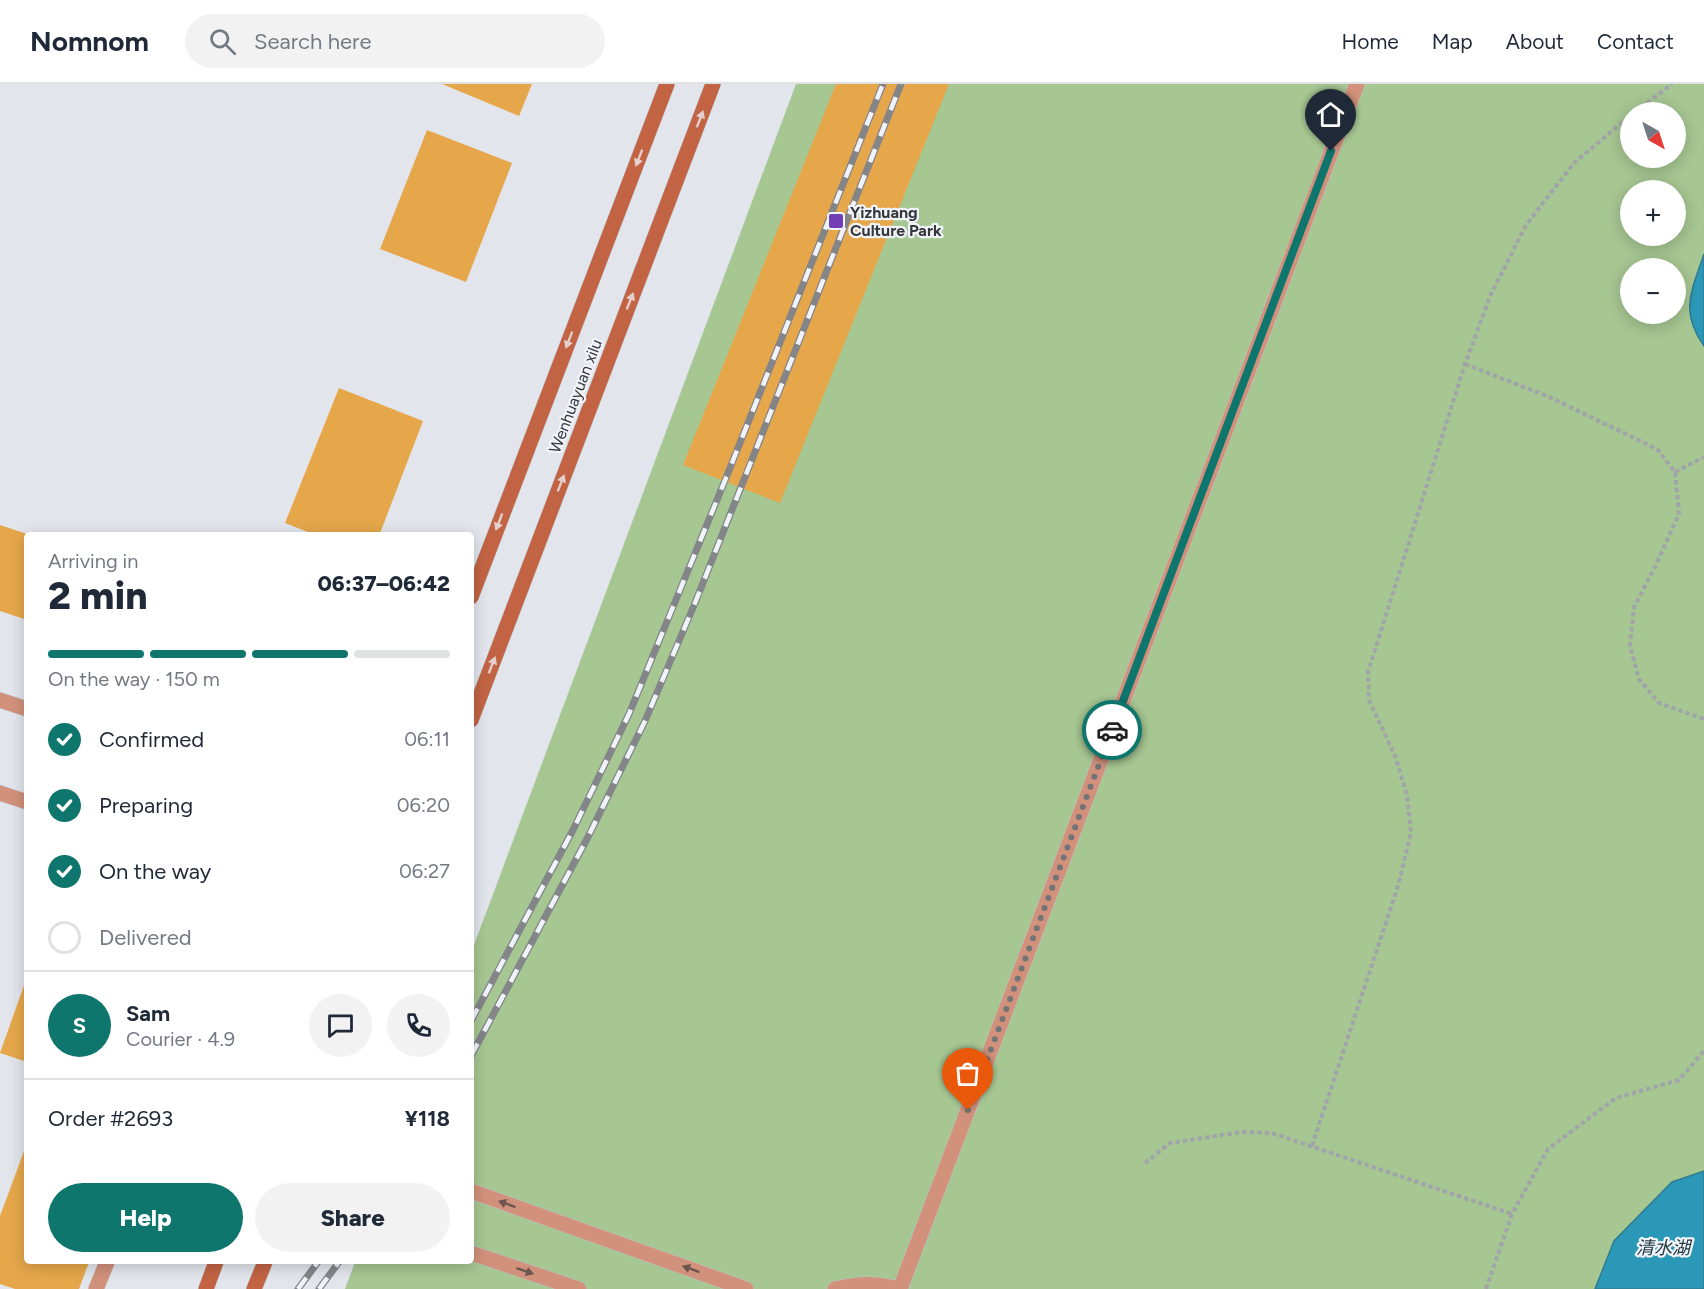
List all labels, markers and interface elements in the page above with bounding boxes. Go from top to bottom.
search box [185,14,605,68]
text: Nomnom [30,24,149,58]
icon: search [206,25,239,58]
text: Search here [254,28,371,55]
text: Home [1342,29,1399,54]
text: Map [1432,29,1473,54]
text: About [1506,29,1564,54]
text: Contact [1597,29,1674,54]
pin [1305,89,1356,151]
icon: home [1314,98,1347,131]
north arrow [1620,102,1686,168]
map controls [1620,102,1686,324]
one-way arrow [695,109,705,127]
one-way arrow [634,149,643,167]
button: + [1620,180,1686,246]
place label: Yizhuang Culture Park [850,203,942,240]
marker: Yizhuang Culture Park [827,212,845,230]
button: − [1620,258,1686,324]
one-way arrow [626,292,636,310]
one-way arrow [564,332,574,350]
street label: Wenhuayuan xilu [545,337,606,456]
one-way arrow [557,474,566,492]
one-way arrow [494,514,504,532]
text: Arriving in [48,549,138,573]
text: 06:37–06:42 [317,570,450,597]
text: 2 min [48,572,148,619]
one-way arrow [487,656,497,674]
text: On the way · 150 m [48,667,220,691]
courier [1082,700,1142,760]
icon: car [1096,714,1129,747]
icon: check [48,723,81,756]
text: Confirmed [99,726,204,753]
text: 06:11 [404,727,450,751]
icon: check [48,789,81,822]
text: Preparing [99,792,193,819]
text: 06:20 [397,793,450,817]
icon: check [48,855,81,888]
text: On the way [99,858,211,885]
text: 06:27 [399,859,450,883]
text: Delivered [99,924,192,951]
button: chat [309,994,372,1057]
button: phone [387,994,450,1057]
text: Sam [126,1000,170,1027]
text: S [73,1012,86,1039]
text: Courier · 4.9 [126,1027,235,1051]
pin [942,1048,993,1110]
icon: bag [951,1057,984,1090]
text: Order #2693 [48,1105,173,1132]
text: ¥118 [405,1105,450,1132]
button: Help [48,1183,243,1252]
button: Share [255,1183,450,1252]
one-way arrow [498,1198,516,1208]
water label: 清水湖 [1636,1237,1693,1259]
one-way arrow [682,1264,700,1274]
one-way arrow [516,1267,534,1276]

